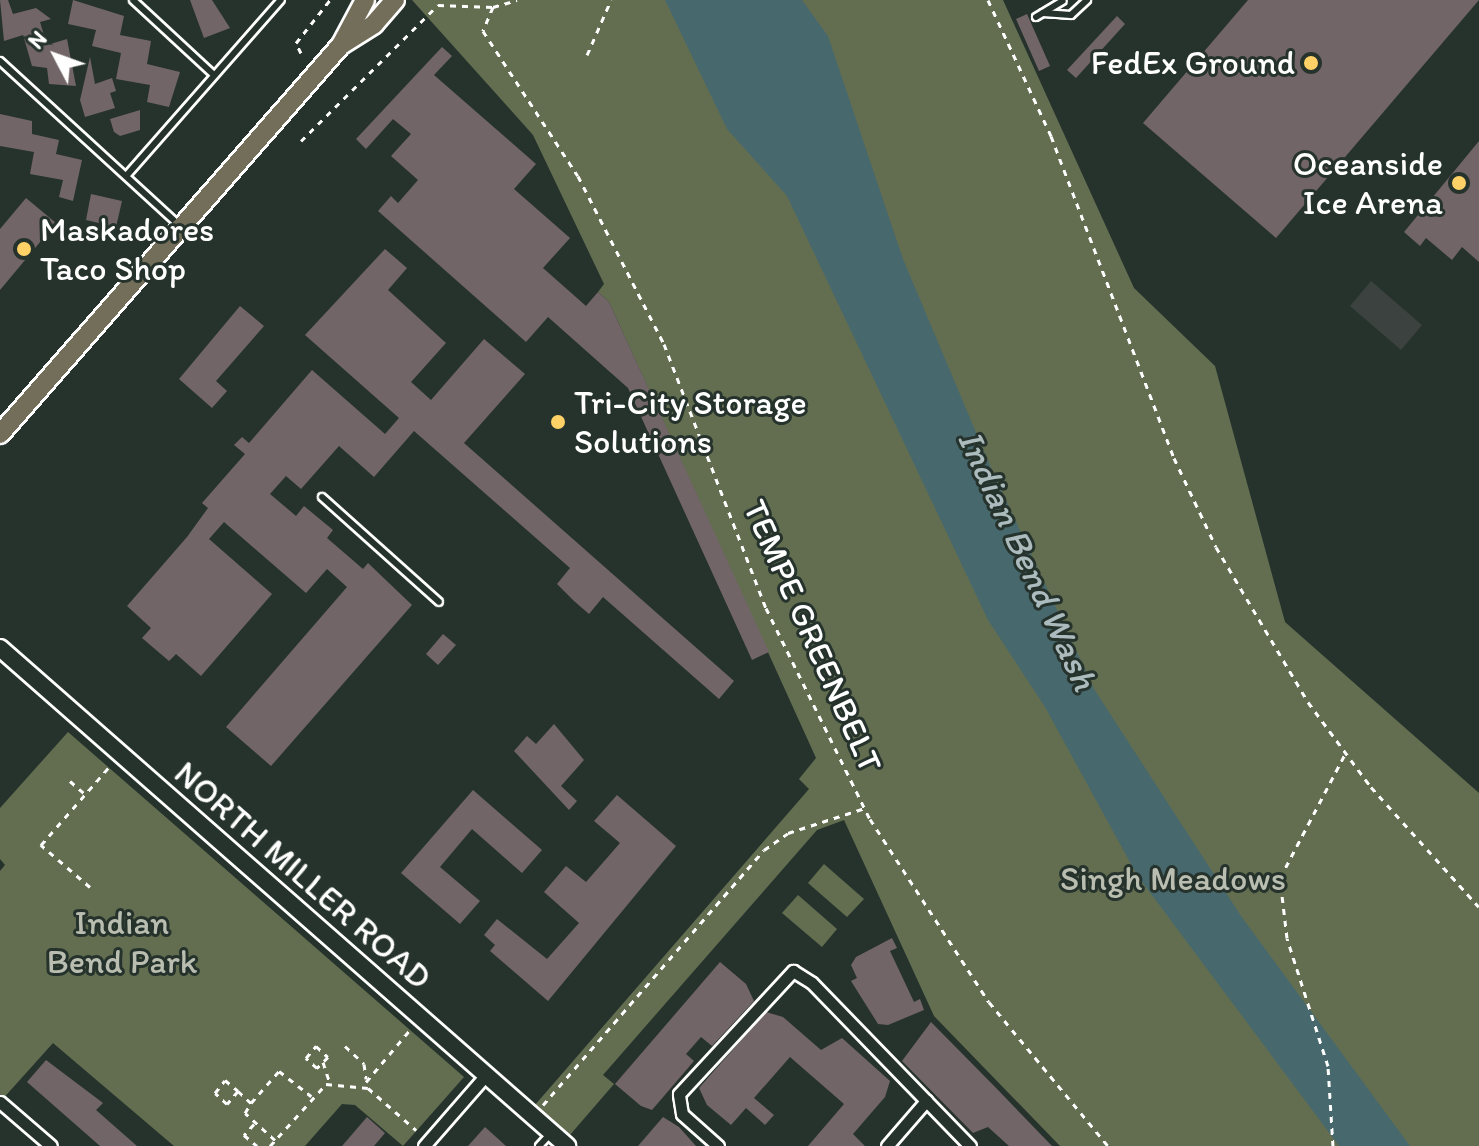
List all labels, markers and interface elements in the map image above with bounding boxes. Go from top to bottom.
north arrow [16,16,96,96]
text: N [22,25,53,54]
place label: FedEx Ground [1092,43,1295,83]
marker: FedEx Ground [1302,54,1320,72]
place label: Oceanside Ice Arena [1293,143,1443,222]
marker: Oceanside Ice Arena [1450,174,1468,192]
place label: Maskadores Taco Shop [40,209,214,288]
marker: Maskadores Taco Shop [15,240,33,258]
place label: Tri-City Storage Solutions [574,382,806,462]
marker: Tri-City Storage Solutions [549,413,567,431]
water label: Indian Bend Wash [949,424,1107,696]
street label: TEMPE GREENBELT [735,493,891,779]
street label: NORTH MILLER ROAD [166,752,440,998]
park label: Singh Meadows [1061,859,1285,899]
park label: Indian Bend Park [47,902,197,982]

